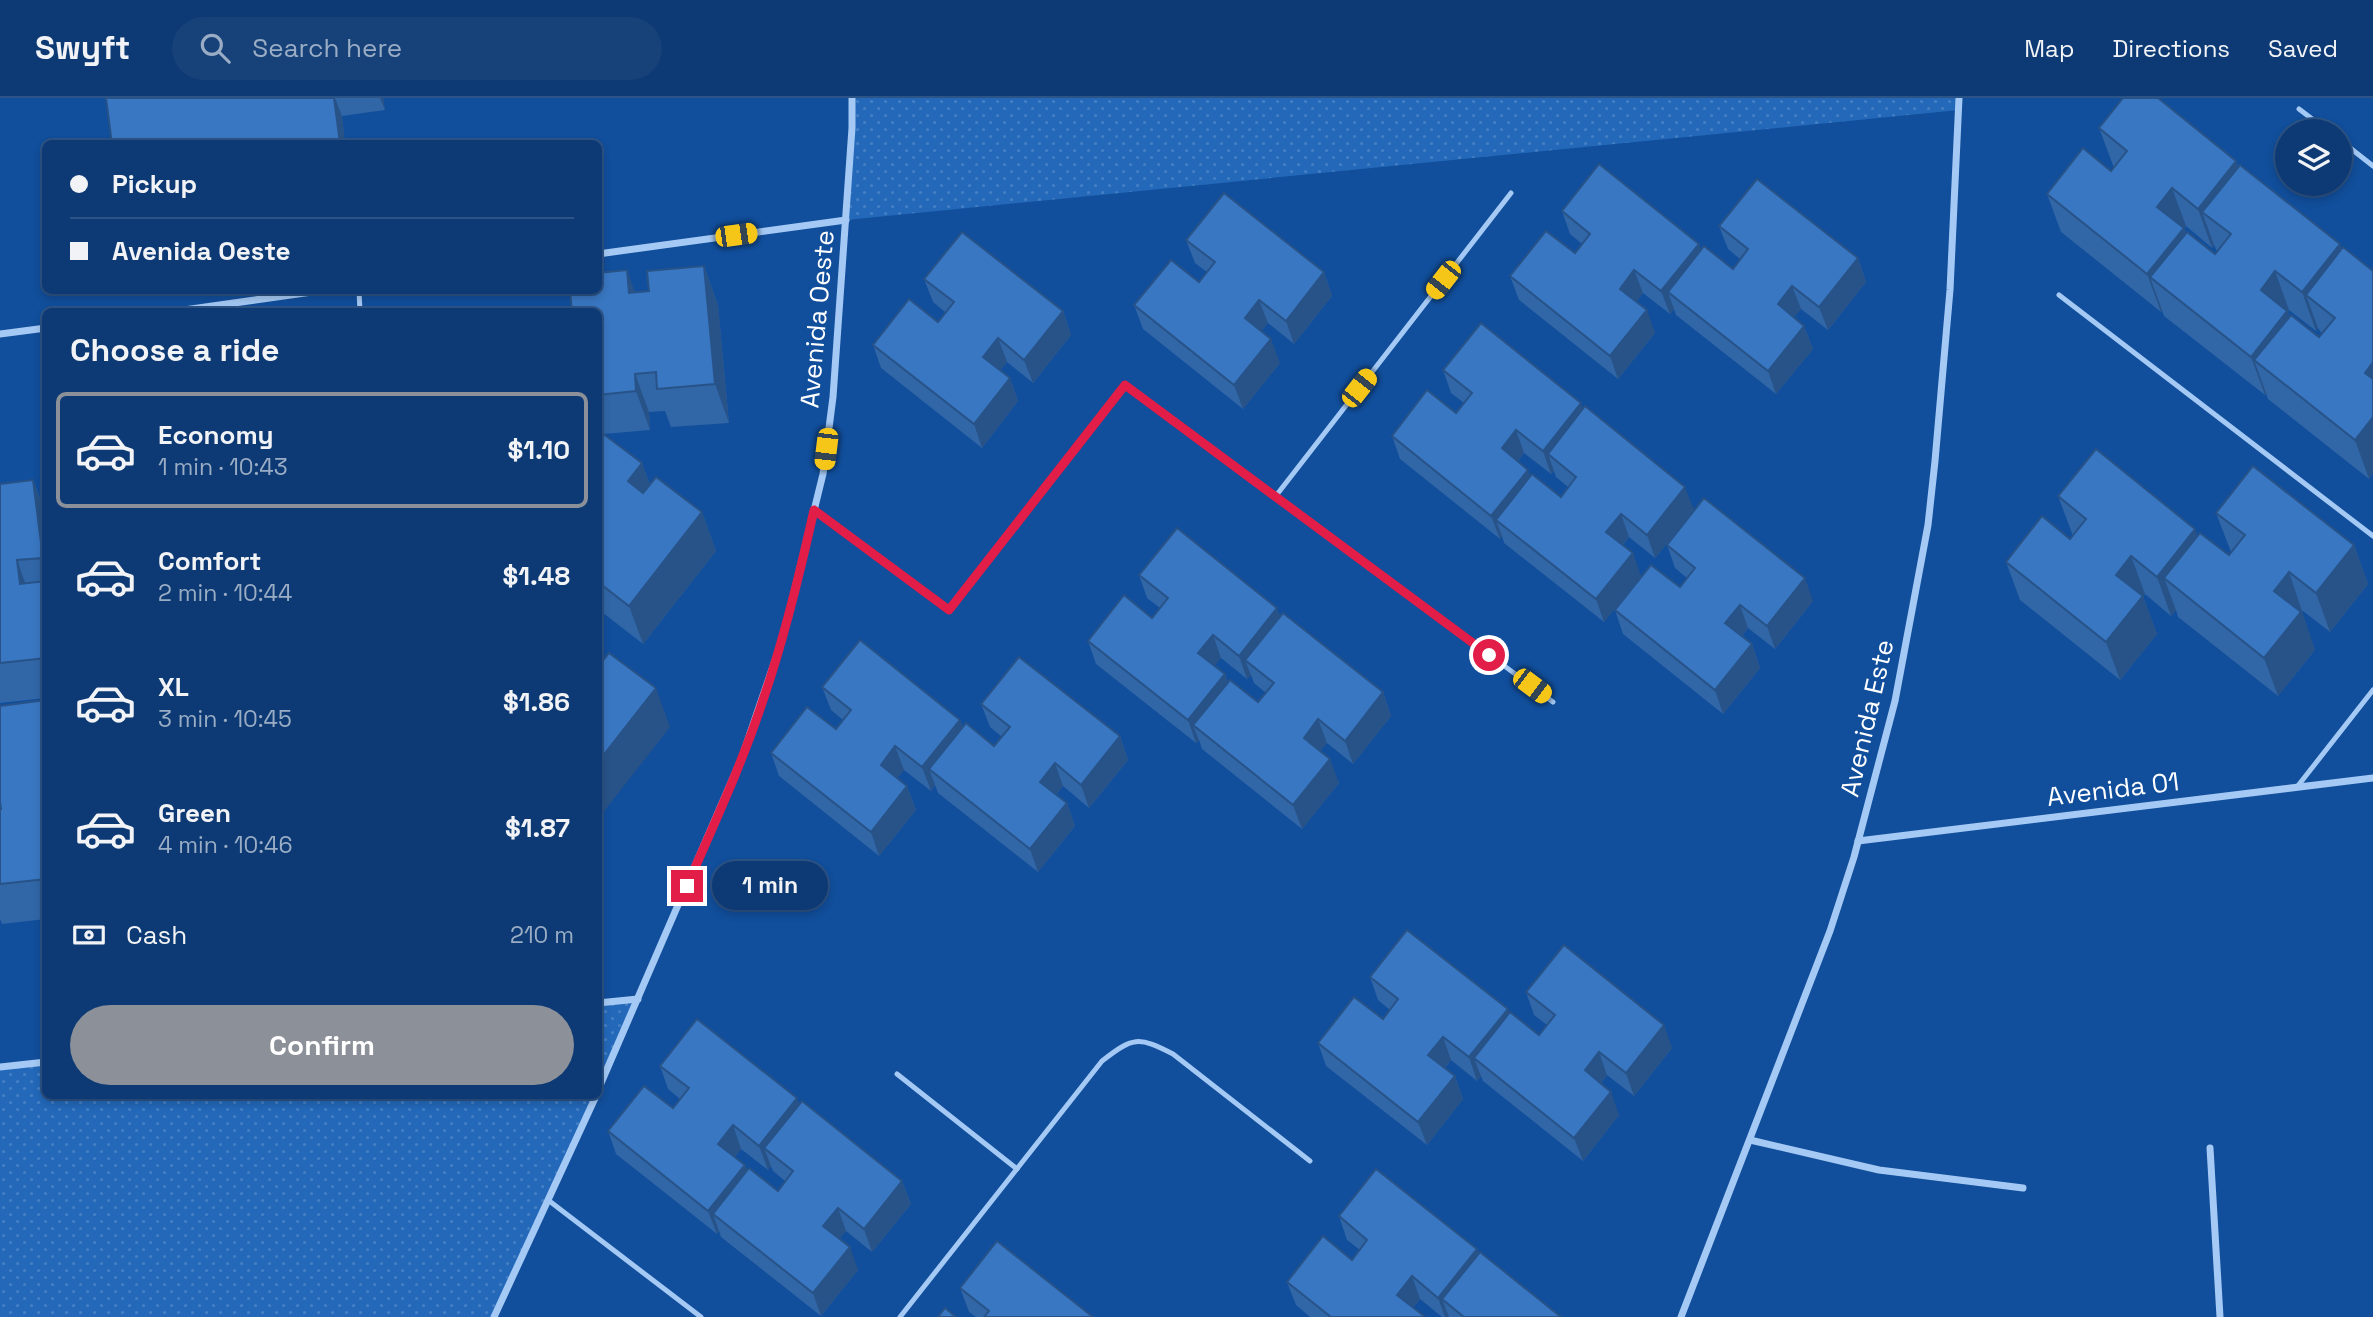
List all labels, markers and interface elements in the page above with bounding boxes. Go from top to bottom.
search box [172,17,662,80]
text: Swyft [35,27,130,69]
icon: search [196,29,234,67]
text: Search here [252,31,402,65]
text: Map [2024,33,2074,64]
text: Directions [2112,33,2230,64]
text: Saved [2268,33,2338,64]
map controls [2275,119,2352,196]
button: layers [2275,119,2352,196]
text: Pickup [112,167,197,201]
car [714,222,759,248]
street label: Avenida Oeste [792,229,842,409]
text: Avenida Oeste [112,234,291,268]
car [1422,257,1465,303]
text: Choose a ride [70,330,280,370]
car [1338,365,1381,411]
text: Economy [158,418,274,452]
icon: car [74,419,137,482]
car [814,427,839,471]
text: $1.10 [507,433,570,467]
text: 1 min · 10:43 [158,452,288,482]
text: Comfort [158,544,261,578]
icon: car [74,545,137,608]
text: $1.48 [503,559,570,593]
text: 2 min · 10:44 [158,578,292,608]
street label: Avenida Este [1832,636,1902,800]
route start [1473,639,1505,671]
car [1509,665,1556,707]
text: XL [158,670,189,704]
icon: car [74,671,137,734]
text: $1.86 [503,685,570,719]
text: 3 min · 10:45 [158,704,292,734]
street label: Avenida 01 [2045,764,2181,814]
text: Green [158,796,231,830]
icon: car [74,797,137,860]
text: $1.87 [505,811,570,845]
text: 4 min · 10:46 [158,830,293,860]
callout: 1 min [712,862,827,910]
route end [671,870,703,902]
text: 1 min [742,870,798,900]
icon: cash [70,916,108,954]
text: Cash [126,918,187,952]
text: 210 m [510,920,574,950]
button: Confirm [70,1005,574,1085]

